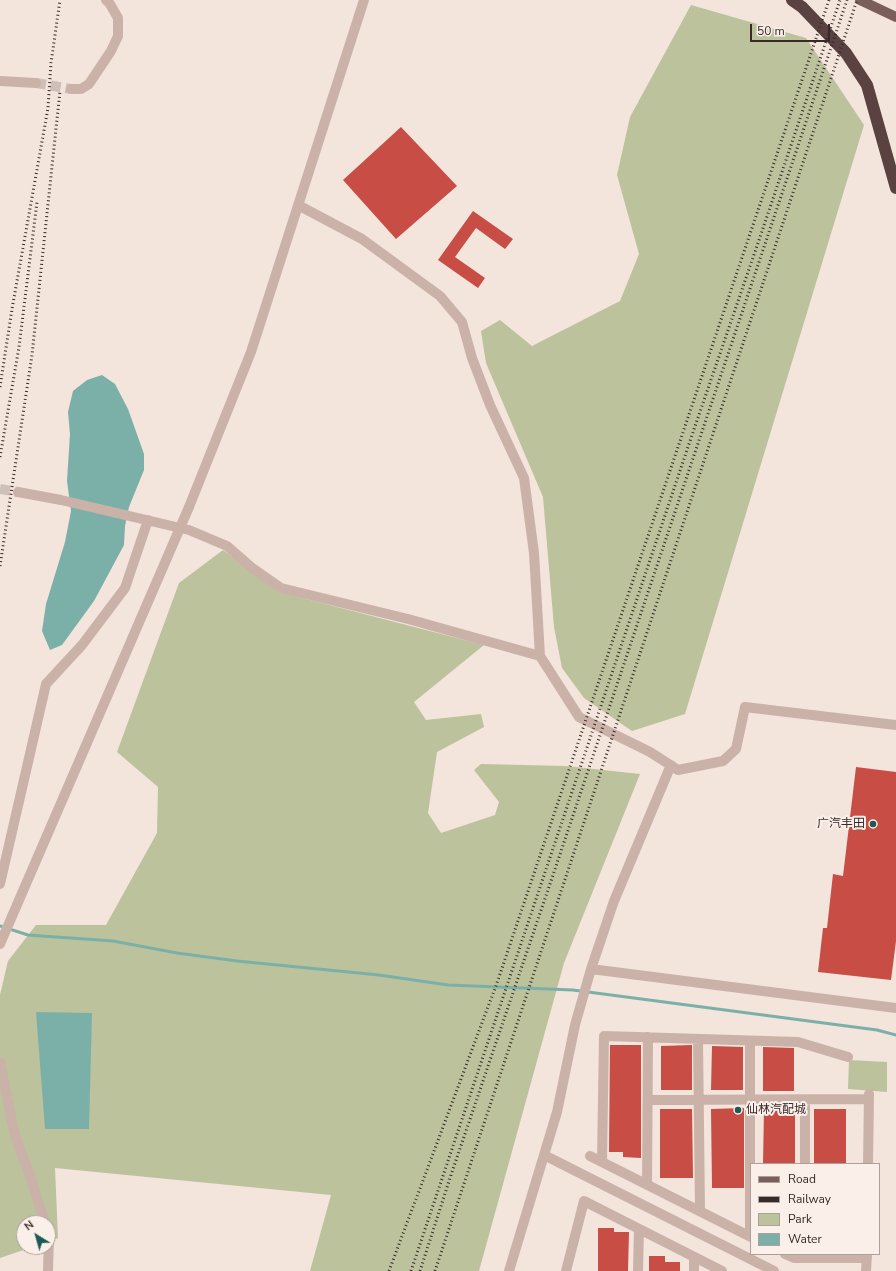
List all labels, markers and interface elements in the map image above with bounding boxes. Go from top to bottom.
scale bar [752,16,832,42]
text: 50 m [757,23,785,39]
place label: 广汽丰田 [817,817,865,831]
marker: 广汽丰田 [868,819,878,829]
place label: 仙林汽配城 [746,1103,806,1117]
marker: 仙林汽配城 [733,1105,743,1115]
legend [750,1163,880,1255]
text: Road [788,1171,816,1187]
text: Railway [788,1191,831,1207]
text: Park [788,1211,812,1227]
north arrow [16,1215,56,1255]
text: N [21,1217,37,1234]
text: Water [788,1231,822,1247]

